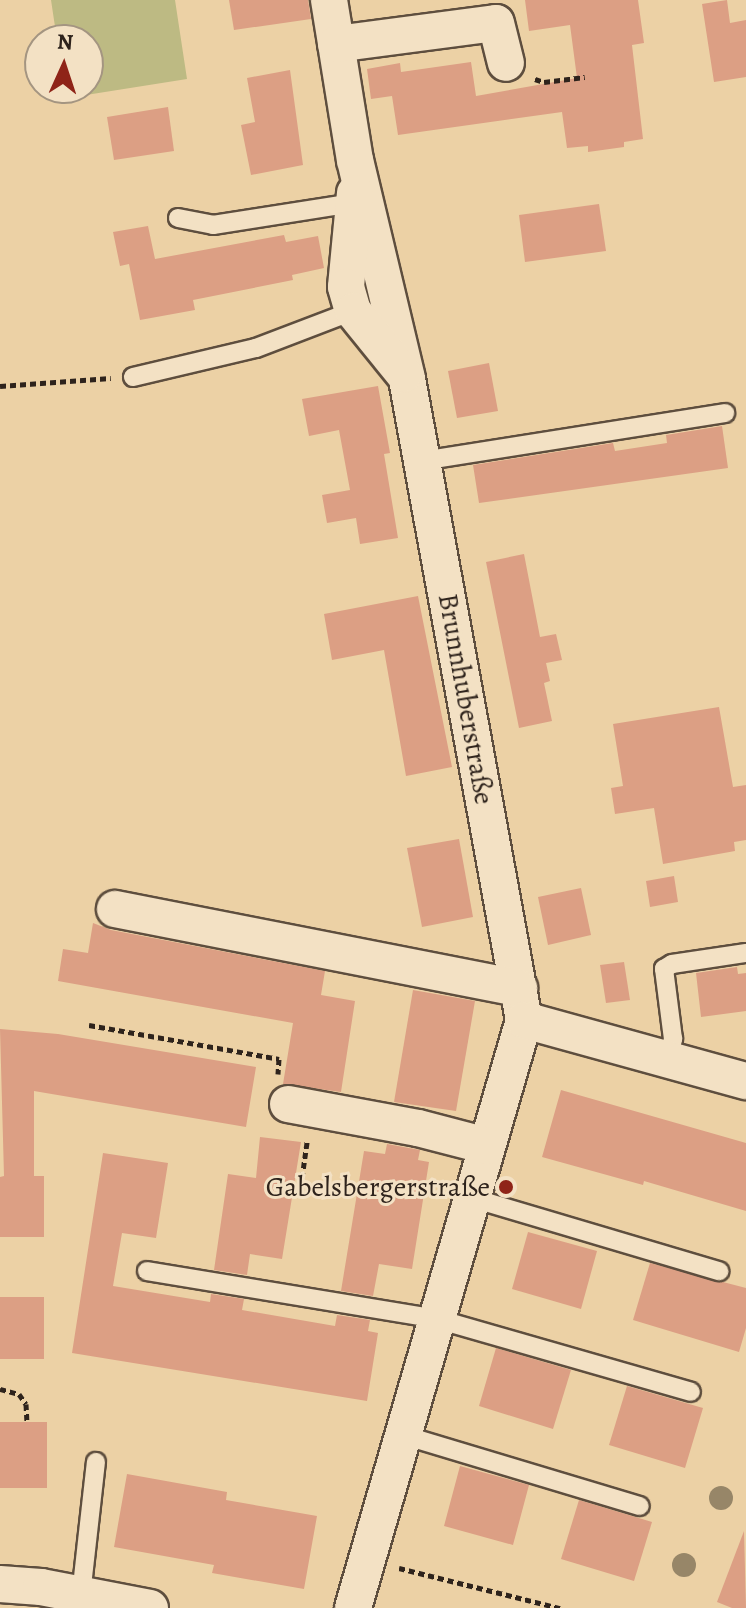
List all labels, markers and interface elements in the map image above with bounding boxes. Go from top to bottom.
north arrow [24,24,104,104]
text: N [56,27,74,57]
street label: Brunnhuberstraße [431,591,501,807]
place label: Gabelsbergerstraße [266,1170,490,1204]
marker: Gabelsbergerstraße [497,1178,515,1196]

